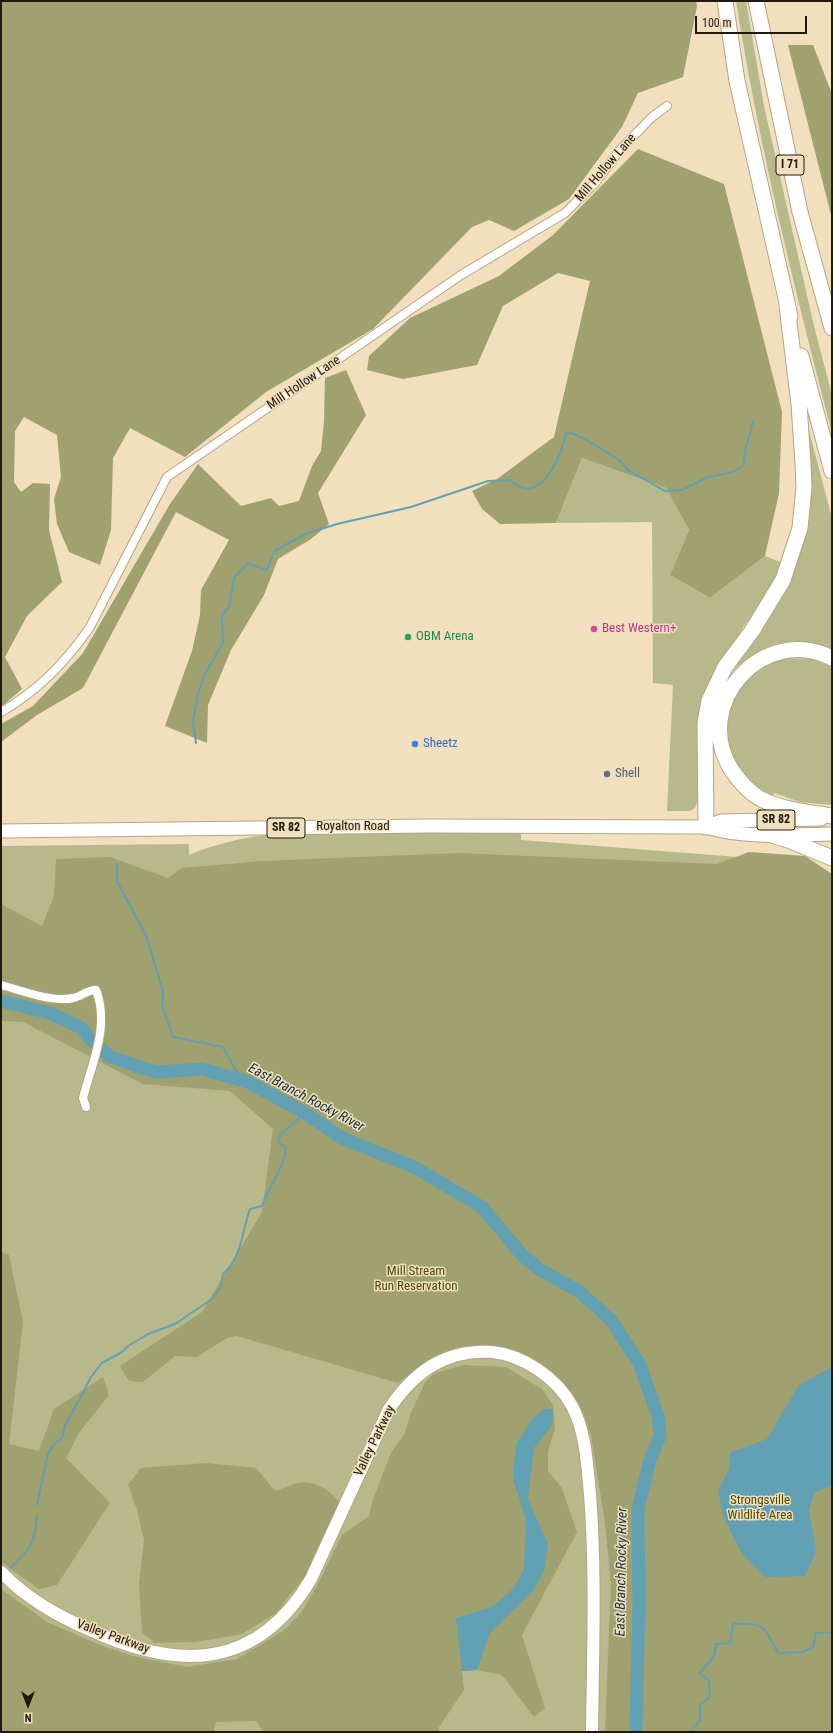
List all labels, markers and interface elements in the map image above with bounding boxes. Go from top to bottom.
scale bar [697,8,809,34]
text: 100 m [702,16,732,30]
street label: Mill Hollow Lane [572,131,640,205]
road number: I 71 [776,155,804,175]
street label: Mill Hollow Lane [264,353,344,413]
place label: Best Western+ [602,621,676,637]
marker: Best Western+ [589,624,599,634]
place label: OBM Arena [416,629,474,645]
marker: OBM Arena [403,632,413,642]
place label: Sheetz [423,736,458,752]
marker: Sheetz [410,739,420,749]
place label: Shell [615,766,640,782]
marker: Shell [602,769,612,779]
road number: SR 82 [757,810,795,830]
road number: SR 82 [267,818,305,838]
street label: Royalton Road [316,819,390,835]
water label: East Branch Rocky River [245,1060,367,1136]
park label: Mill Stream Run Reservation [375,1264,457,1295]
street label: Valley Parkway [351,1403,399,1479]
park label: Strongsville Wildlife Area [728,1493,792,1524]
water label: East Branch Rocky River [612,1507,632,1637]
street label: Valley Parkway [74,1617,152,1657]
north arrow [8,1685,48,1725]
text: N [25,1711,31,1724]

